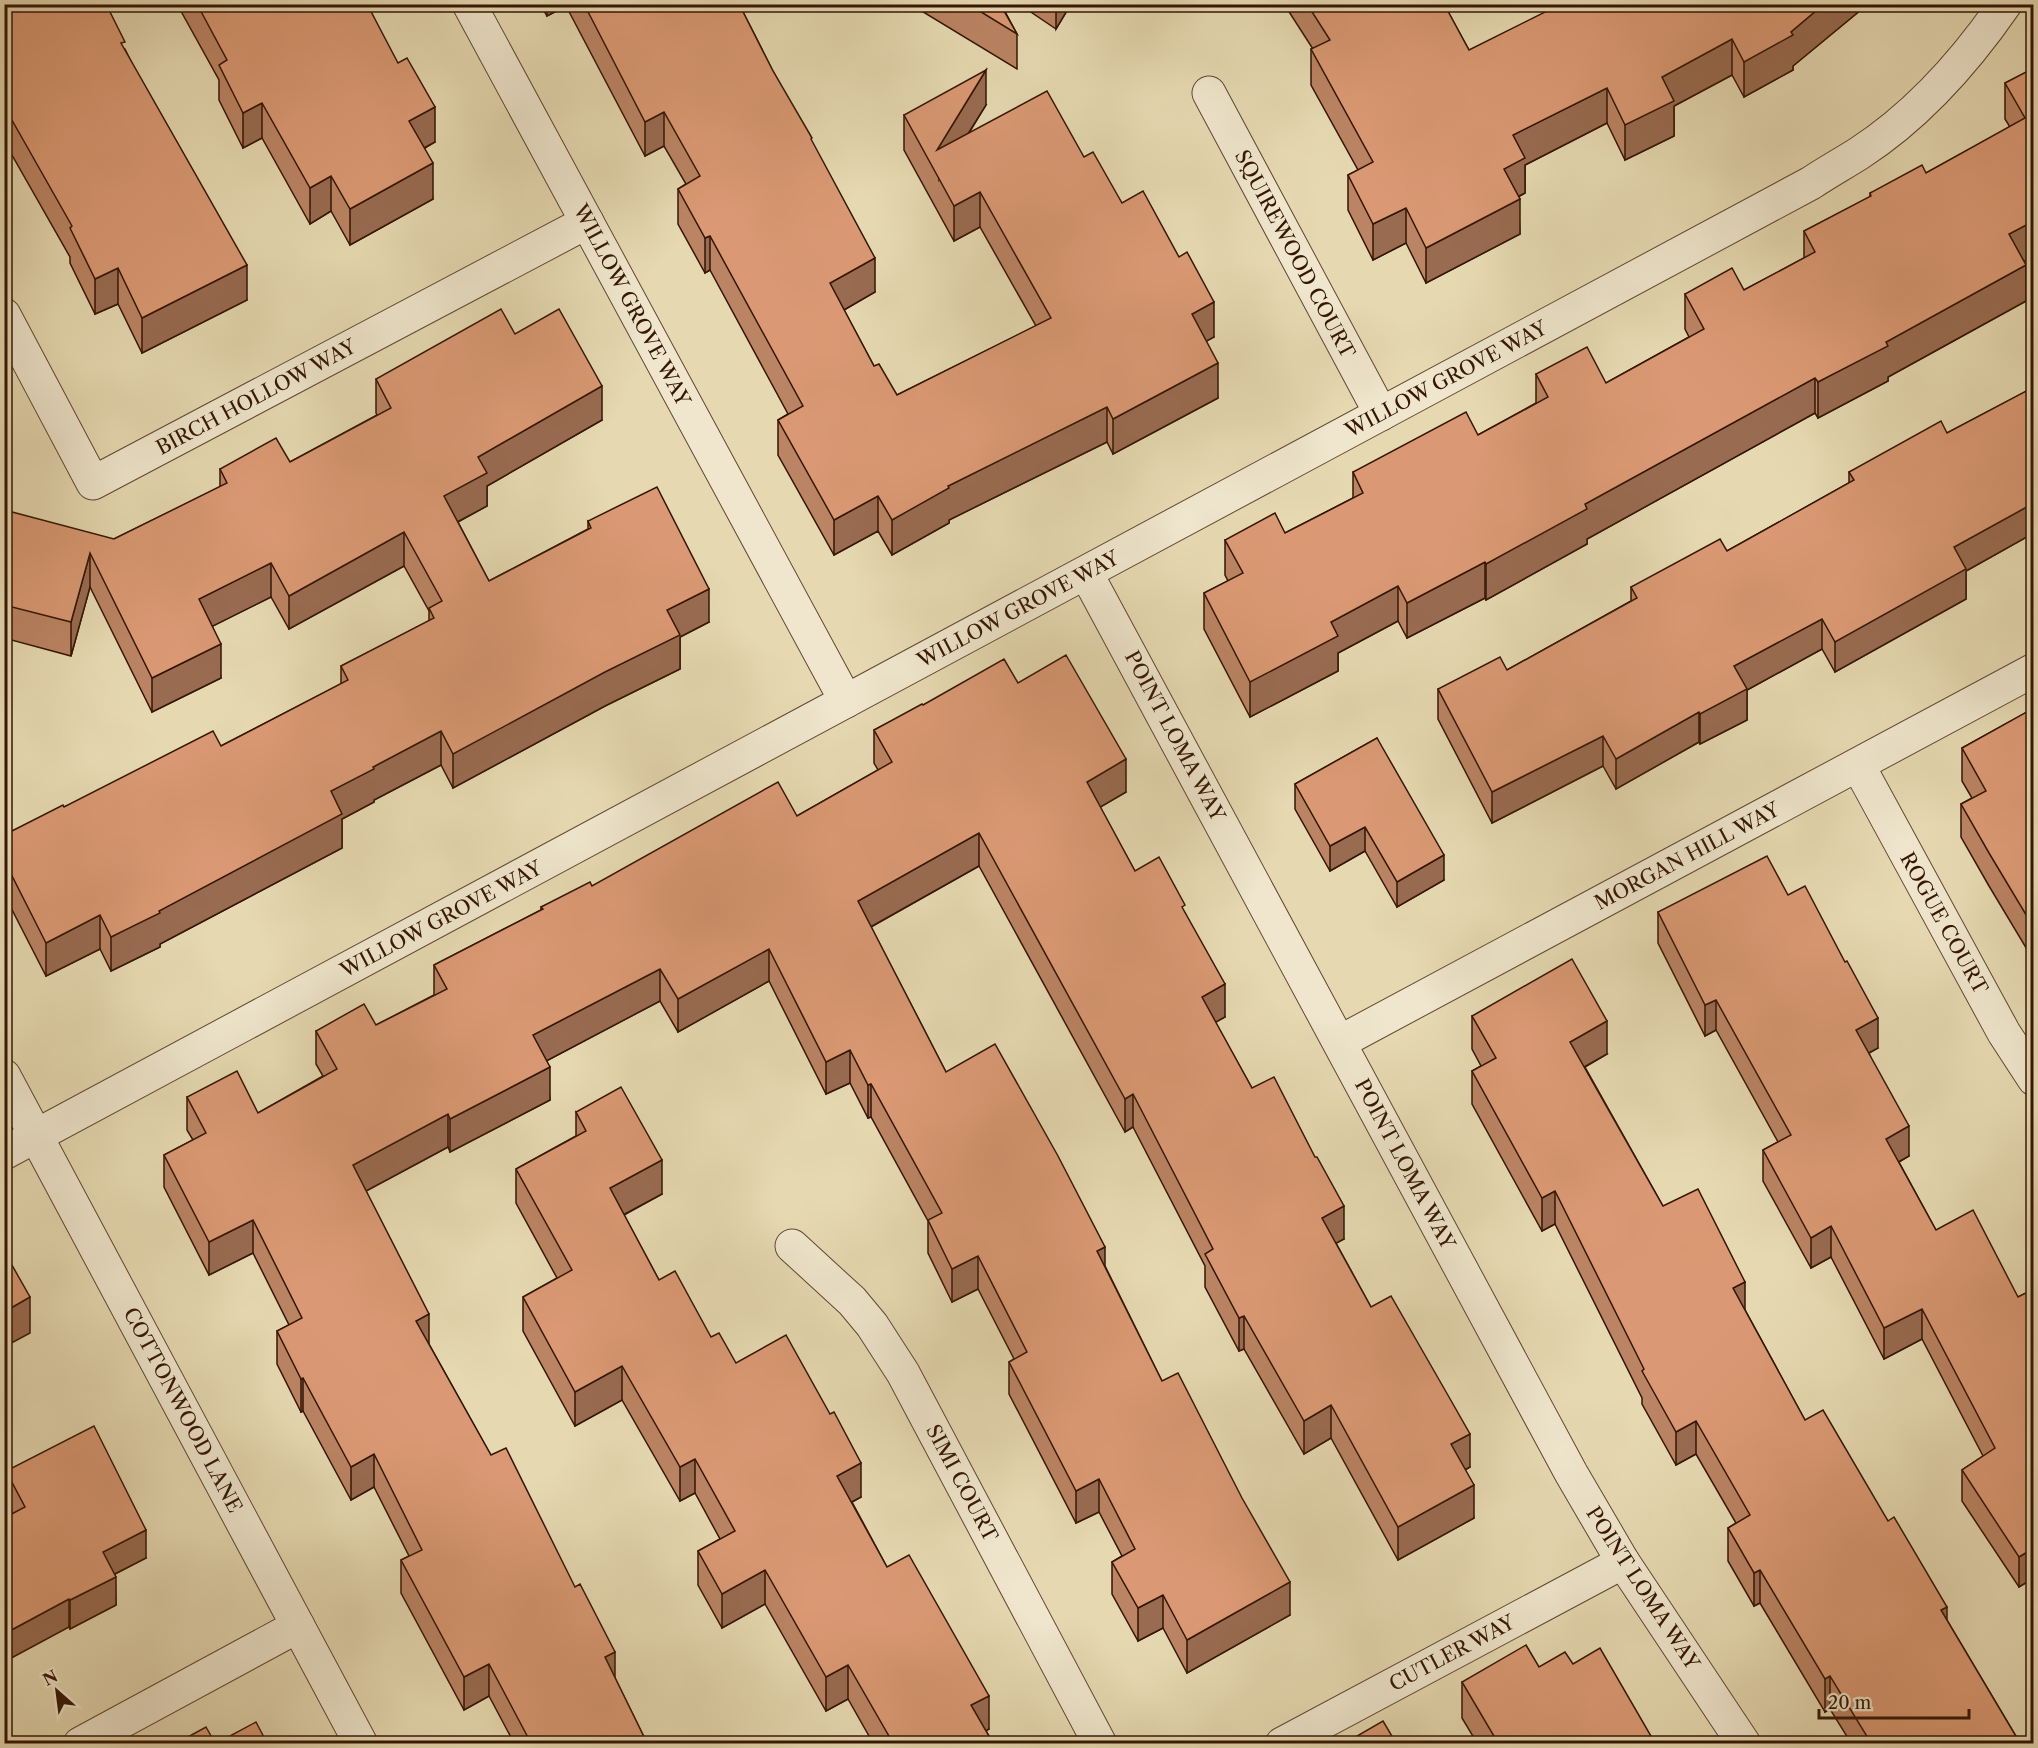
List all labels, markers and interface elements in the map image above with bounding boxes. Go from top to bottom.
street label: SQUIREWOOD COURT [1230,146,1360,362]
street label: WILLOW GROVE WAY [568,199,696,411]
street label: WILLOW GROVE WAY [1340,315,1552,443]
street label: BIRCH HOLLOW WAY [152,334,361,460]
street label: WILLOW GROVE WAY [912,545,1124,673]
street label: POINT LOMA WAY [1120,647,1231,826]
street label: MORGAN HILL WAY [1590,797,1784,915]
street label: ROGUE COURT [1895,848,1993,998]
street label: WILLOW GROVE WAY [335,855,547,983]
street label: POINT LOMA WAY [1350,1075,1461,1254]
street label: COTTONWOOD LANE [119,1303,247,1517]
street label: SIMI COURT [921,1420,1003,1546]
street label: POINT LOMA WAY [1581,1502,1705,1675]
street label: CUTLER WAY [1385,1609,1520,1696]
north arrow [27,1661,87,1721]
text: N [39,1666,61,1690]
scale bar [1819,1682,1969,1720]
text: 20 m [1828,1692,1872,1714]

